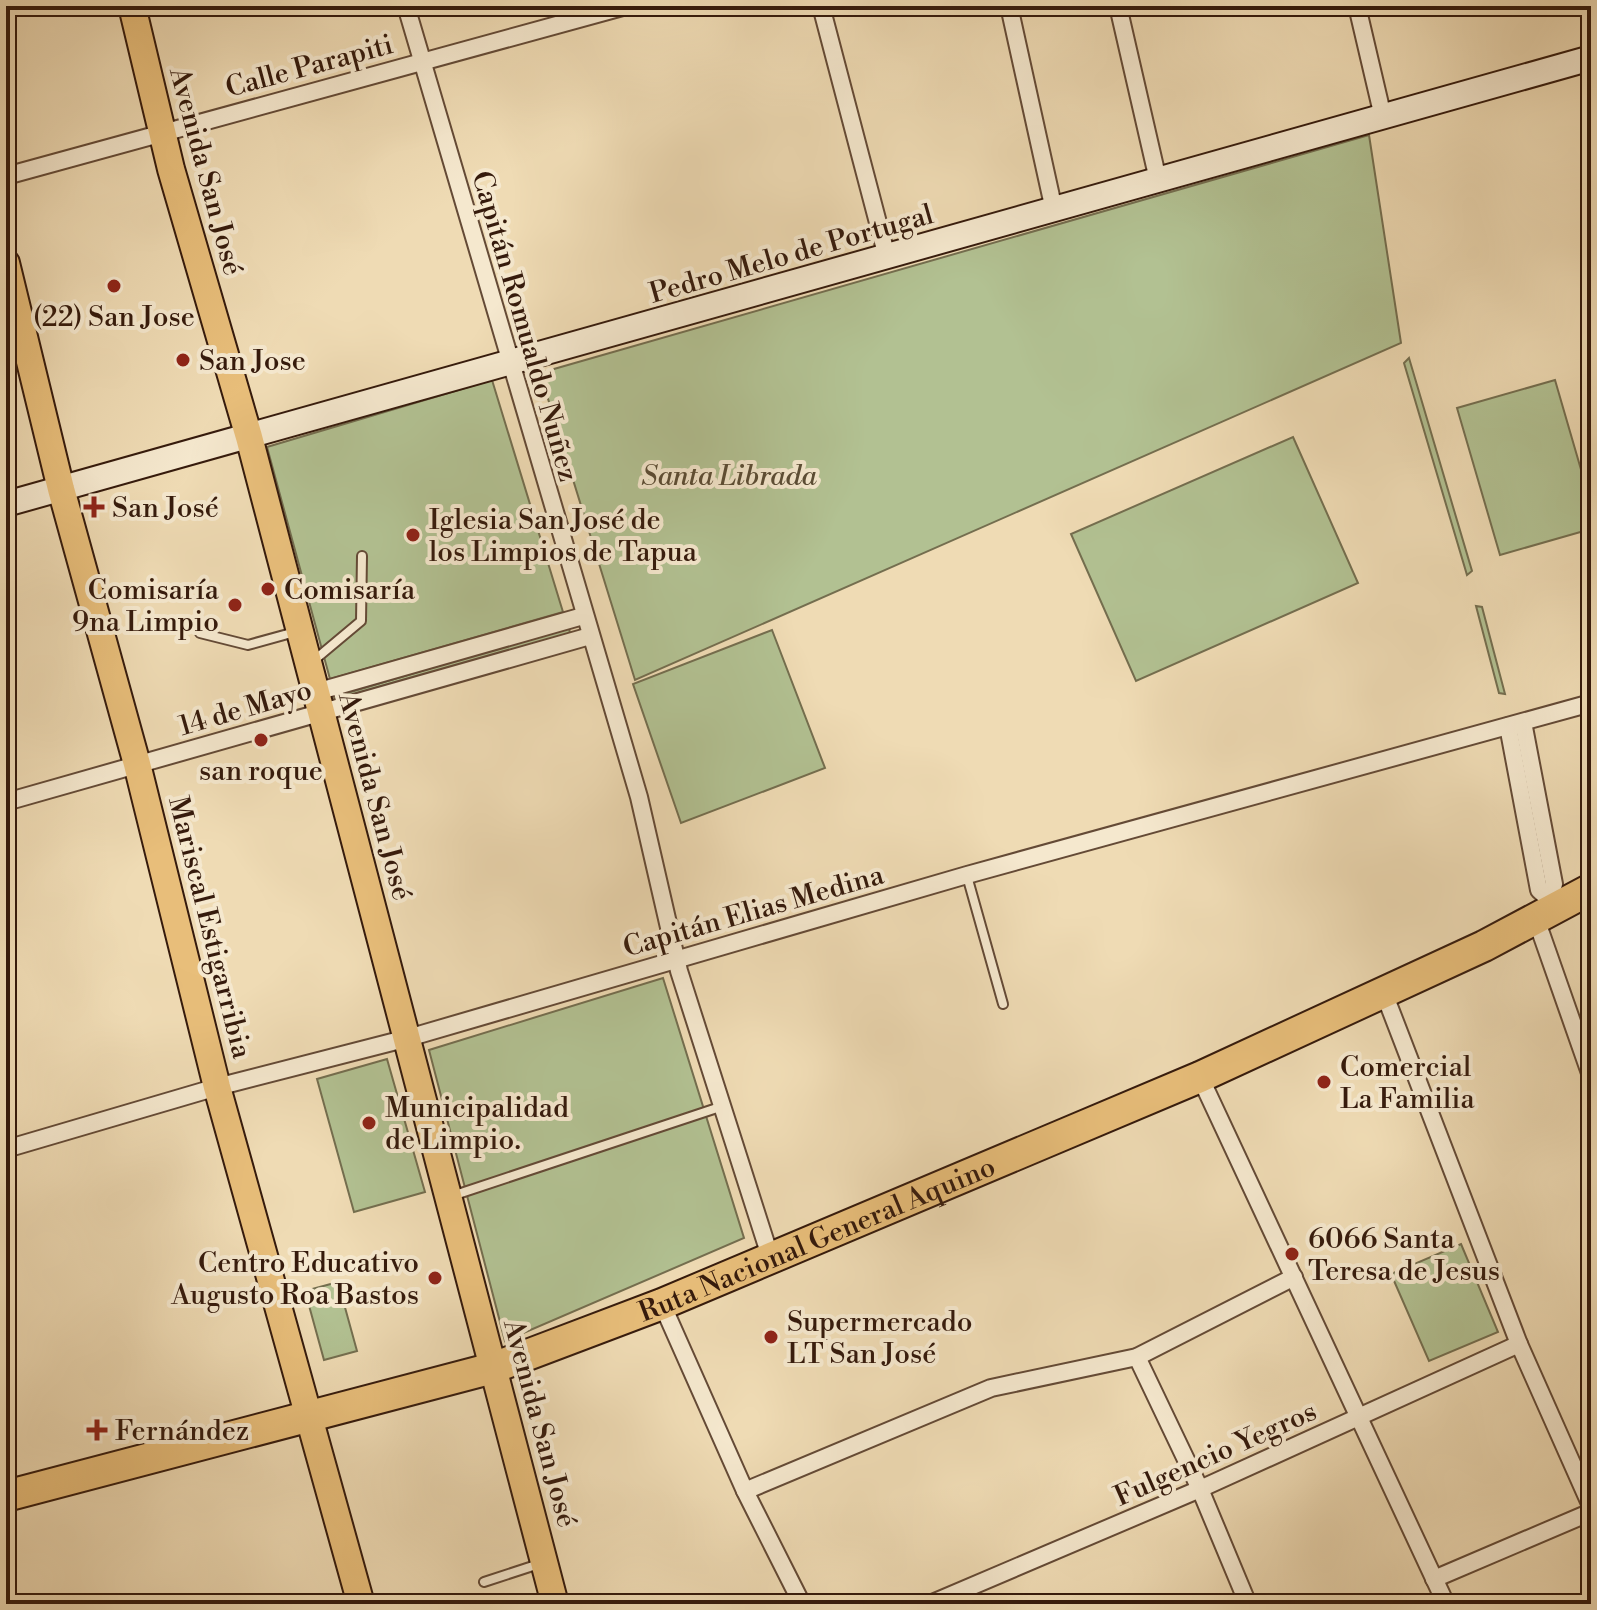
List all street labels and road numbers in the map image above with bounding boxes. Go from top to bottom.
street label: Calle Parapiti [222,27,397,106]
street label: Avenida San José [161,62,250,279]
street label: Capitán Romualdo Nuñez [463,167,586,486]
street label: Pedro Melo de Portugal [645,197,937,312]
street label: 14 de Mayo [175,673,316,744]
street label: Avenida San José [330,687,419,904]
street label: Mariscal Estigarribia [160,793,259,1063]
street label: Capitán Elias Medina [619,857,889,965]
street label: Ruta Nacional General Aquino [634,1149,1001,1330]
street label: Avenida San José [495,1314,584,1531]
street label: Fulgencio Yegros [1109,1394,1322,1515]

